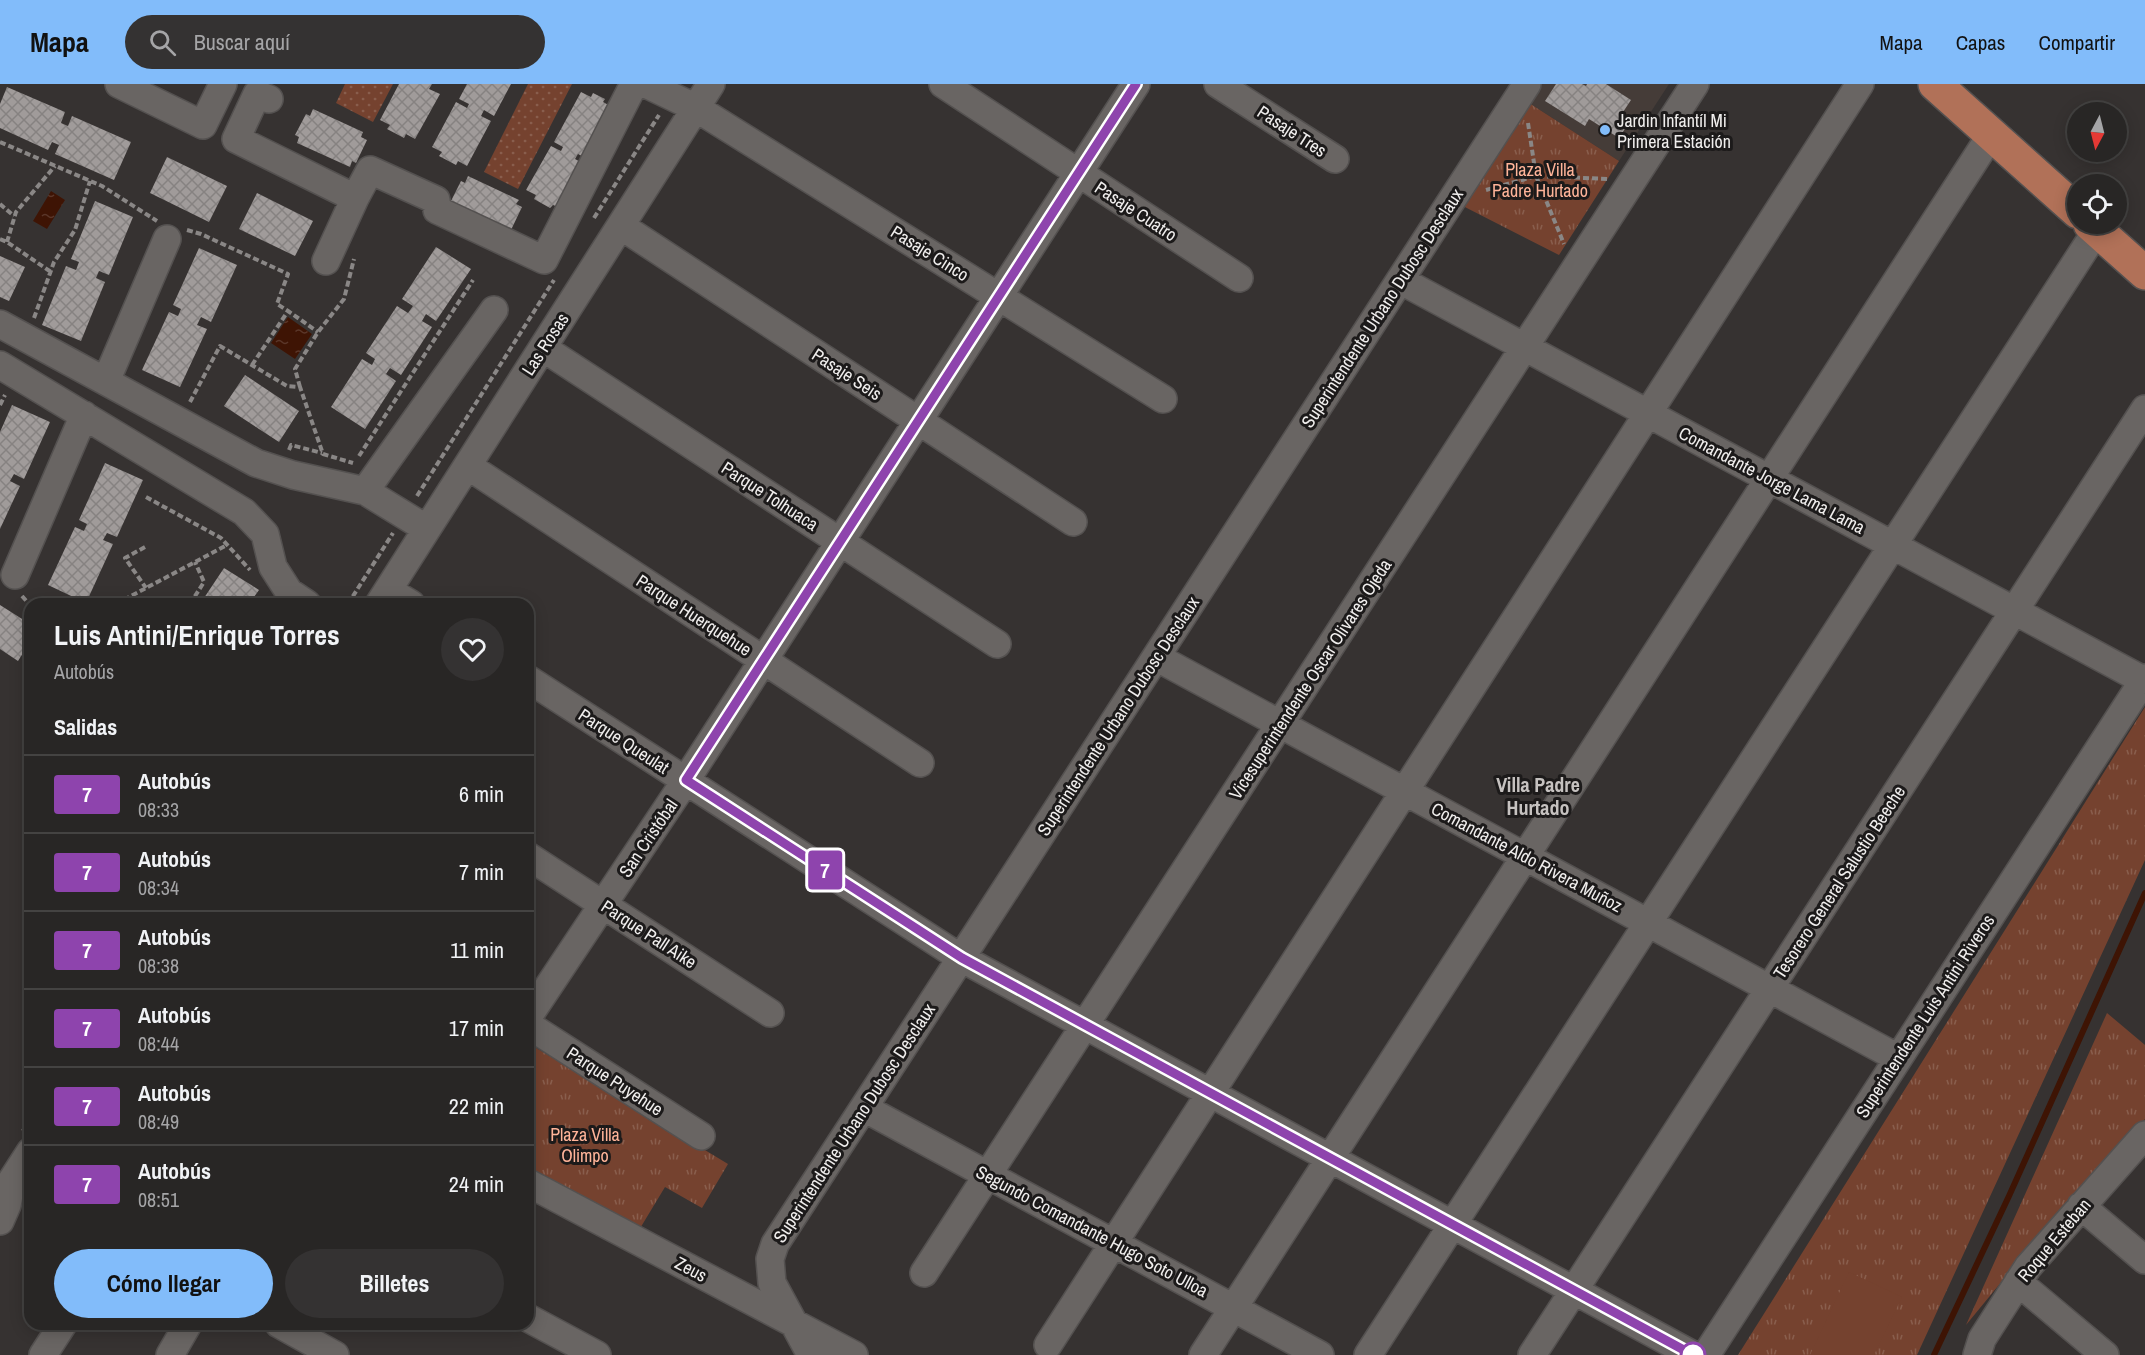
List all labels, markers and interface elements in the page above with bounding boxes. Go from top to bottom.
search box [125,15,545,69]
text: Mapa [30,23,89,61]
icon: search [146,26,179,59]
text: Buscar aquí [194,27,290,57]
text: Mapa [1880,28,1923,57]
text: Capas [1956,28,2005,57]
text: Compartir [2038,28,2115,57]
street label: Pasaje Tres [1252,99,1332,163]
north arrow [2067,102,2127,162]
map controls [2067,102,2127,234]
place label: Jardin Infantíl Mi Primera Estación [1617,108,1731,154]
marker: Jardin Infantíl Mi Primera Estación [1598,123,1612,137]
park label: Plaza Villa Padre Hurtado [1492,157,1588,203]
button: locate [2067,174,2127,234]
street label: Pasaje Cuatro [1090,175,1182,247]
street label: Superintendente Urbano Dubosc Desclaux [1295,183,1469,432]
street label: Pasaje Cinco [886,219,974,287]
street label: Las Rosas [516,308,574,380]
street label: Pasaje Seis [807,342,887,406]
street label: Comandante Jorge Lama Lama [1674,420,1870,540]
street label: Parque Tolhuaca [717,455,823,537]
street label: Vicesuperintendente Oscar Olivares Ojeda [1223,554,1397,804]
street label: Parque Huerquehue [631,568,757,662]
street label: Superintendente Urbano Dubosc Desclaux [1031,591,1205,840]
text: Luis Antini/Enrique Torres [54,616,340,654]
button: heart [441,618,504,681]
text: Autobús [54,658,114,685]
street label: Parque Queulat [574,702,674,780]
text: Salidas [54,712,117,742]
text: Autobús [138,766,211,796]
district label: Villa Padre Hurtado [1496,771,1580,821]
text: 6 min [459,779,504,809]
text: 7 [82,780,92,809]
street label: Tesorero General Salustio Beeche [1767,781,1911,983]
street label: San Cristóbal [613,794,683,882]
text: 08:33 [138,796,179,823]
street label: Comandante Aldo Rivera Muñoz [1427,796,1627,918]
text: Autobús [138,844,211,874]
line badge: 7 [806,850,844,890]
text: 7 [820,856,830,885]
text: 7 min [459,857,504,887]
text: 7 [82,858,92,887]
text: 08:34 [138,874,179,901]
street label: Parque Pall Aike [596,894,702,974]
street label: Superintendente Luis Antini Riveros [1850,909,2000,1123]
text: Autobús [138,922,211,952]
text: 11 min [450,935,504,965]
text: 7 [82,936,92,965]
text: 08:38 [138,952,179,979]
street label: Superintendente Urbano Dubosc Desclaux [767,998,941,1247]
text: Autobús [138,1000,211,1030]
text: 17 min [449,1013,504,1043]
text: 7 [82,1014,92,1043]
text: 08:44 [138,1030,179,1057]
street label: Parque Puyehue [562,1041,668,1121]
text: Autobús [138,1078,211,1108]
text: 22 min [449,1091,504,1121]
text: 7 [82,1092,92,1121]
text: 08:49 [138,1108,179,1135]
park label: Plaza Villa Olimpo [550,1122,620,1168]
text: Autobús [138,1156,211,1186]
street label: Segundo Comandante Hugo Soto Ulloa [972,1159,1212,1303]
text: 24 min [449,1169,504,1199]
text: 7 [82,1170,92,1199]
text: 08:51 [138,1186,179,1213]
street label: Roque Esteban [2012,1193,2096,1287]
button: Cómo llegar [54,1249,273,1318]
button: Billetes [285,1249,504,1318]
street label: Zeus [671,1250,711,1288]
unlabelled marker [1680,1342,1706,1355]

